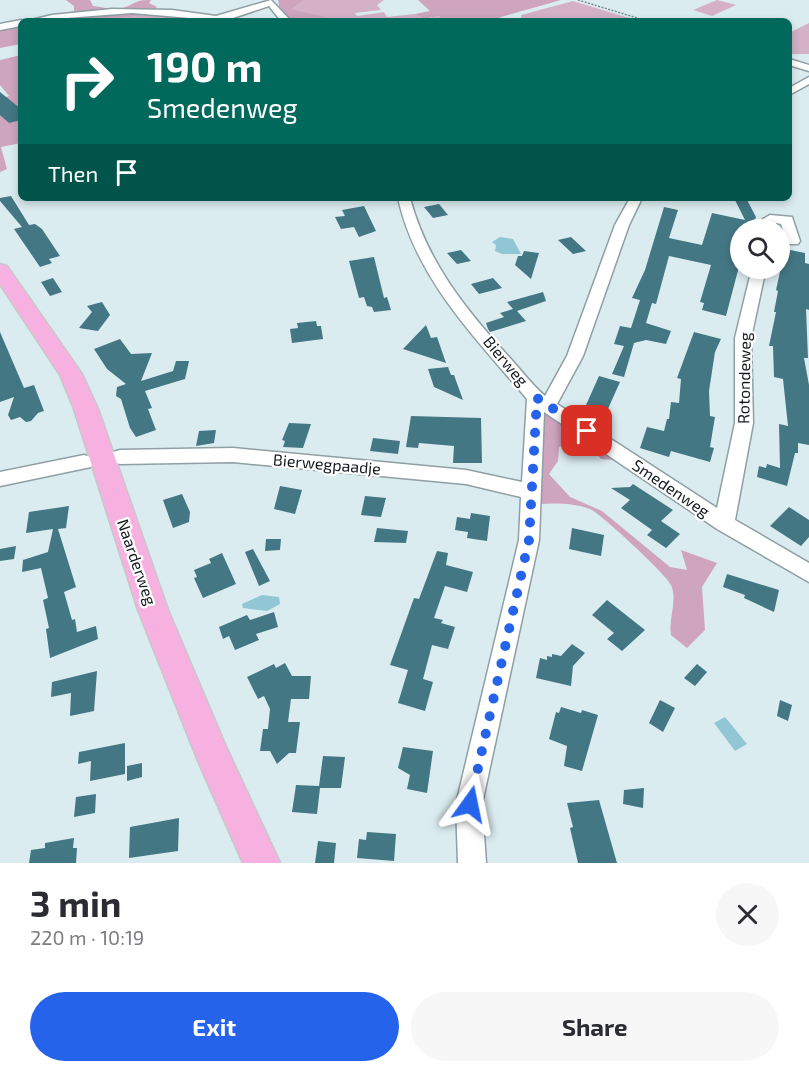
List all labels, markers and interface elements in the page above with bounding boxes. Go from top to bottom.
text: 190 m [147,40,263,90]
icon: right [48,42,126,120]
text: Smedenweg [147,91,298,123]
icon: arrive [110,156,143,189]
text: Then [48,160,98,186]
map controls [730,219,790,279]
button: search [730,219,790,279]
street label: Bierweg [480,332,533,390]
street label: Rotondeweg [733,332,754,424]
pin [561,405,612,456]
icon: arrive [570,414,603,447]
street label: Bierwegpaadje [272,449,382,479]
street label: Smedenweg [629,455,714,520]
street label: Naarderweg [114,516,161,608]
position arrow [438,772,502,836]
text: 3 min [30,881,121,924]
button: close [716,883,779,946]
text: 220 m · 10:19 [30,925,144,949]
button: Exit [30,992,399,1061]
button: Share [411,992,779,1061]

